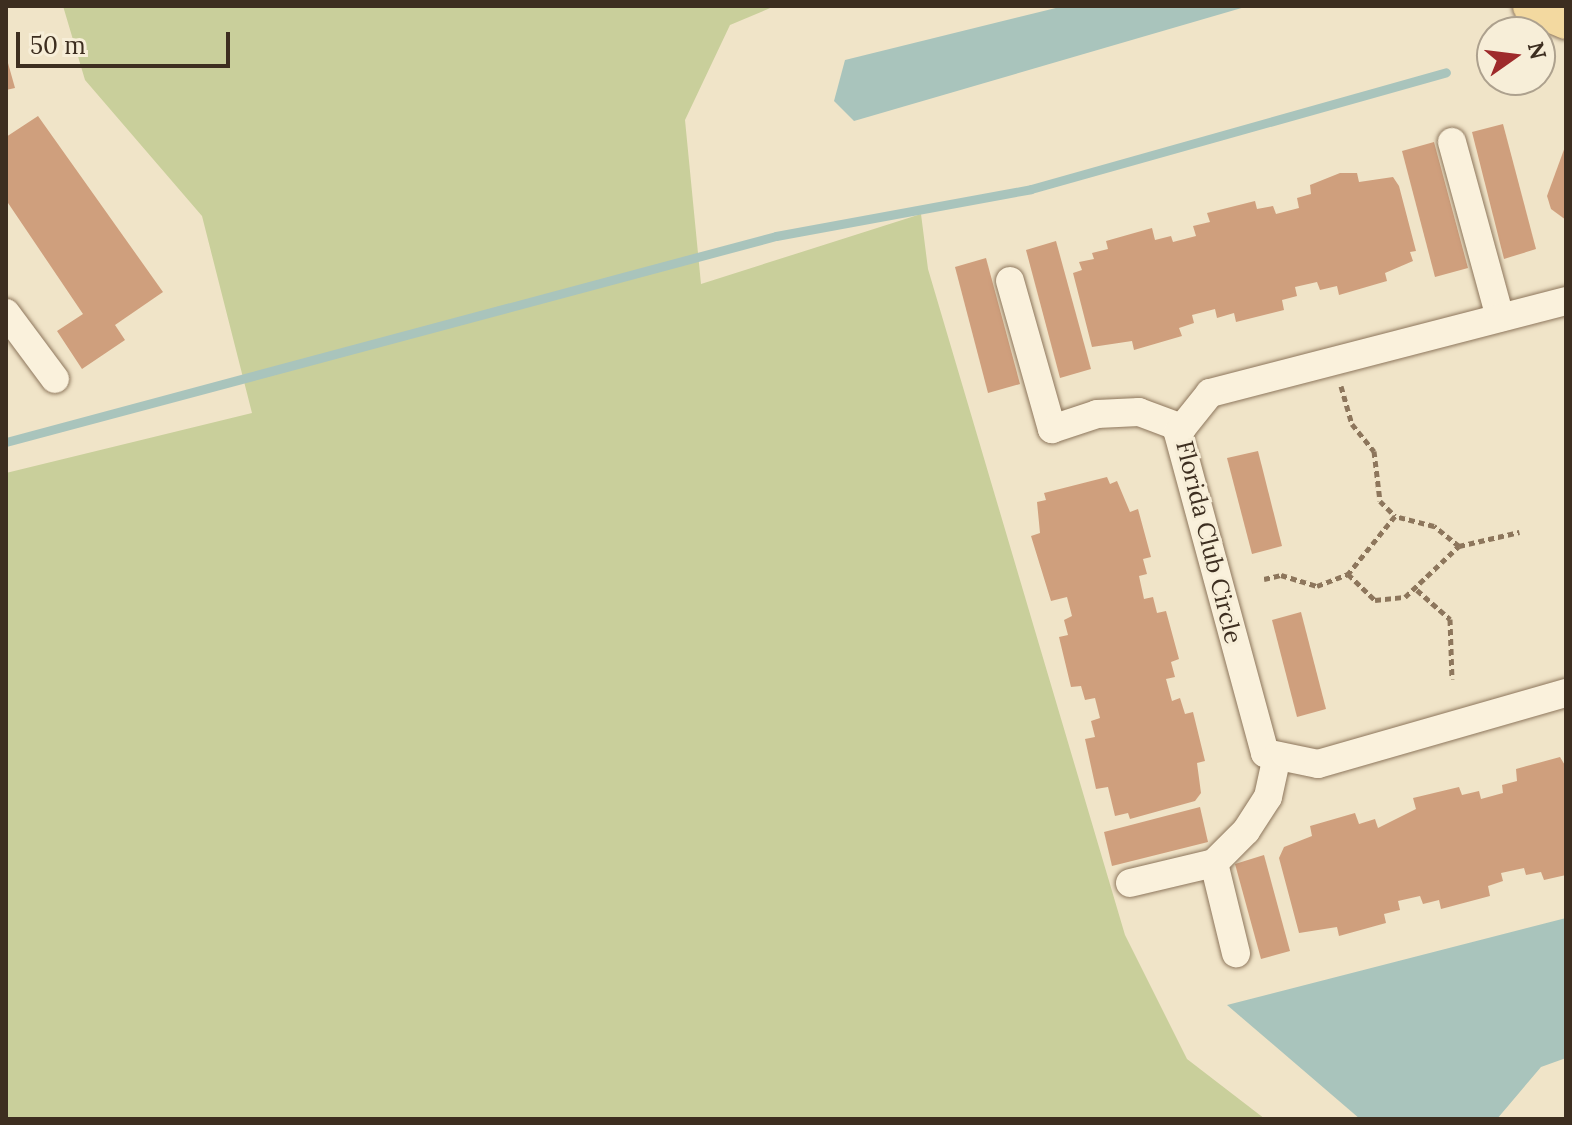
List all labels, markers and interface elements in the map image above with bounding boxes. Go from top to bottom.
scale bar [20,16,234,66]
north arrow [1476,16,1556,96]
text: 50 m [30,30,86,61]
text: N [1522,39,1553,62]
street label: Florida Club Circle [1170,438,1248,646]

